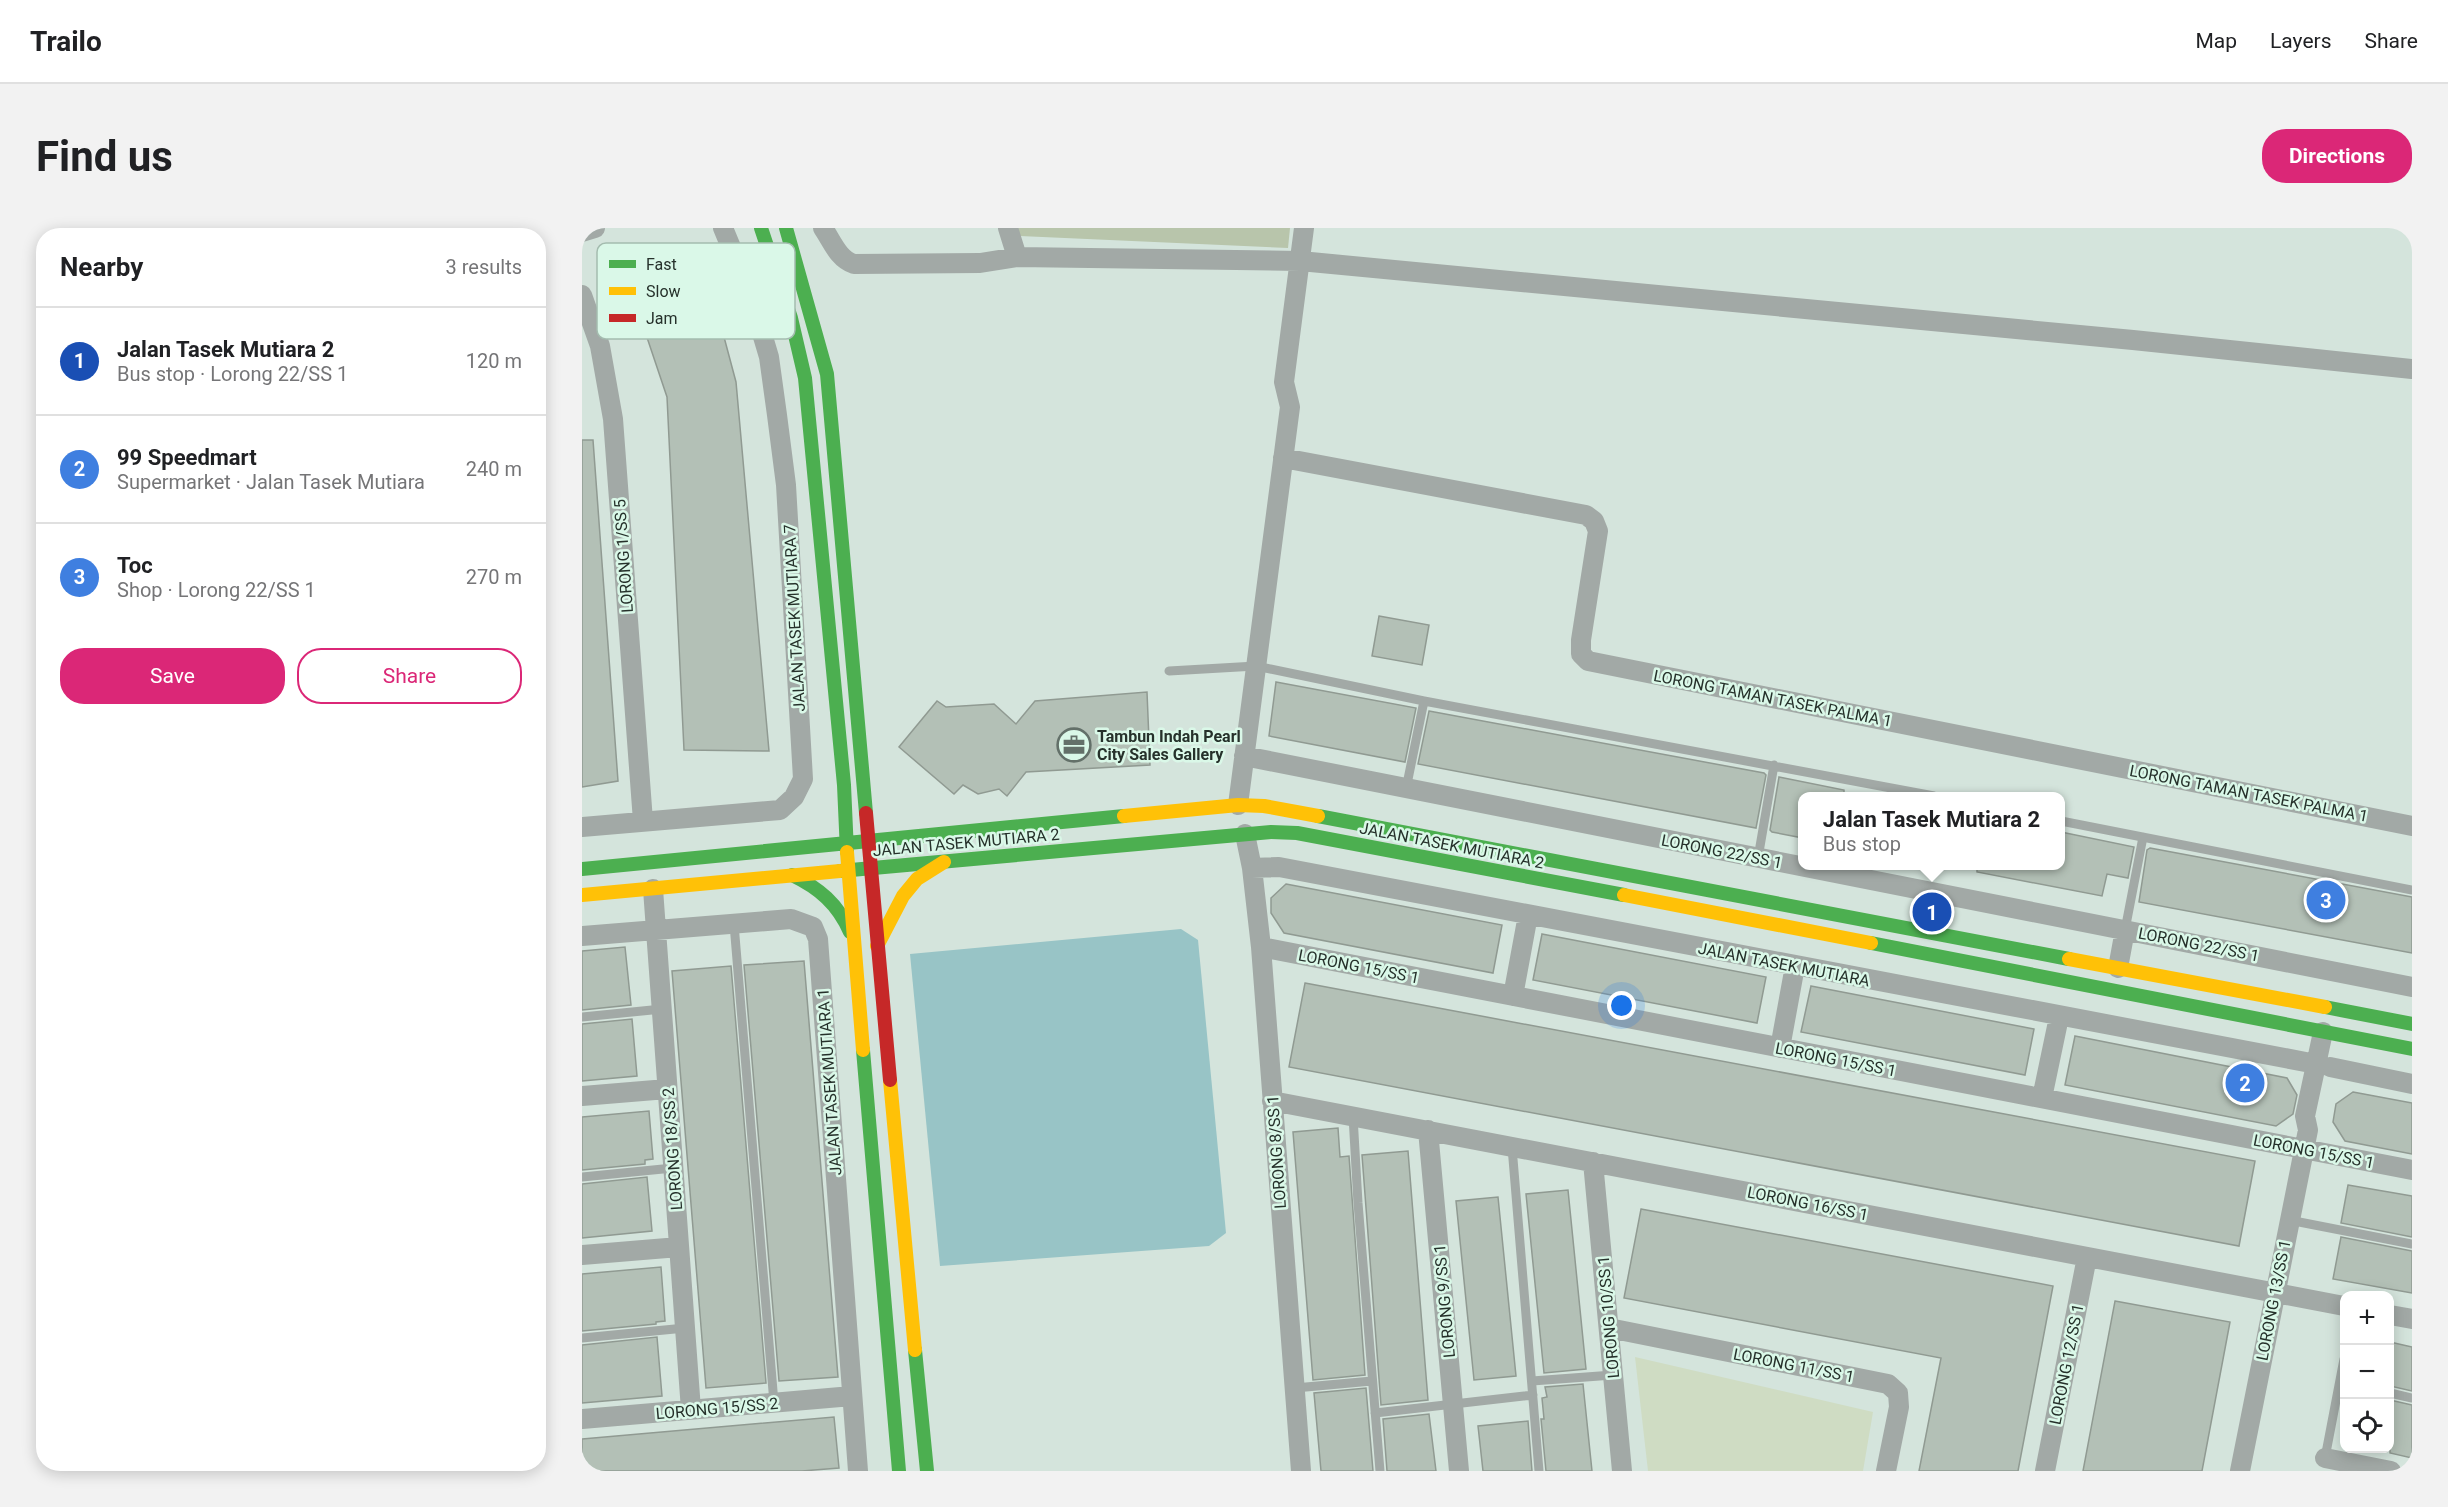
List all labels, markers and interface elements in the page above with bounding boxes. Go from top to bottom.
text: Trailo [30,25,102,58]
text: Map [2195,29,2237,53]
text: Layers [2270,29,2331,53]
text: Share [2364,29,2418,53]
button: Directions [2262,129,2412,183]
text: Find us [36,132,173,181]
legend [597,243,795,339]
text: Nearby [60,252,143,282]
text: 3 results [446,255,522,279]
text: Fast [646,255,677,274]
text: Slow [646,282,681,301]
text: Jam [646,309,678,328]
text: Jalan Tasek Mutiara 2 [117,337,334,362]
text: 1 [74,349,85,373]
text: 120 m [466,349,522,373]
text: Bus stop · Lorong 22/SS 1 [117,362,348,386]
text: 99 Speedmart [117,445,257,470]
text: 2 [74,457,85,481]
text: 240 m [466,457,522,481]
text: Supermarket · Jalan Tasek Mutiara [117,470,425,494]
street label: LORONG 1/SS 5 [610,499,637,613]
street label: JALAN TASEK MUTIARA 7 [780,524,809,712]
text: Toc [117,553,153,578]
text: 3 [74,565,85,589]
text: 270 m [466,565,522,589]
text: Shop · Lorong 22/SS 1 [117,578,316,602]
button: Save [60,648,285,704]
button: Share [297,648,522,704]
street label: LORONG TAMAN TASEK PALMA 1 [1652,666,1894,731]
office icon: Tambun Indah Pearl City Sales Gallery [1056,727,1092,763]
place label: Tambun Indah Pearl City Sales Gallery [1097,727,1241,764]
street label: LORONG TAMAN TASEK PALMA 1 [2128,761,2370,826]
popup [1798,792,2065,870]
text: Jalan Tasek Mutiara 2 [1823,807,2040,832]
street label: JALAN TASEK MUTIARA 2 [1358,818,1546,873]
street label: JALAN TASEK MUTIARA 2 [872,825,1060,860]
street label: LORONG 22/SS 1 [1660,830,1784,873]
text: Bus stop [1823,832,1901,856]
pin: 3 [2306,878,2346,922]
pin: 1 [1912,890,1952,934]
street label: LORONG 22/SS 1 [2137,923,2261,966]
street label: JALAN TASEK MUTIARA [1696,939,1872,991]
street label: LORONG 15/SS 1 [1297,945,1421,988]
street label: JALAN TASEK MUTIARA 1 [813,988,846,1176]
your location [1607,991,1636,1020]
street label: LORONG 15/SS 1 [1774,1038,1898,1081]
pin: 2 [2226,1060,2264,1106]
street label: LORONG 18/SS 2 [659,1087,686,1211]
street label: LORONG 8/SS 1 [1263,1095,1290,1209]
street label: LORONG 15/SS 1 [2252,1130,2376,1173]
street label: LORONG 16/SS 1 [1746,1182,1870,1225]
street label: LORONG 13/SS 1 [2252,1238,2295,1362]
street label: LORONG 9/SS 1 [1430,1243,1459,1358]
street label: LORONG 10/SS 1 [1594,1255,1623,1379]
map controls [2340,1291,2394,1453]
button: + [2340,1291,2394,1345]
street label: LORONG 12/SS 1 [2045,1302,2088,1426]
street label: LORONG 11/SS 1 [1732,1344,1856,1387]
button: − [2340,1345,2394,1399]
street label: LORONG 15/SS 2 [655,1394,779,1423]
button: locate [2340,1399,2394,1453]

